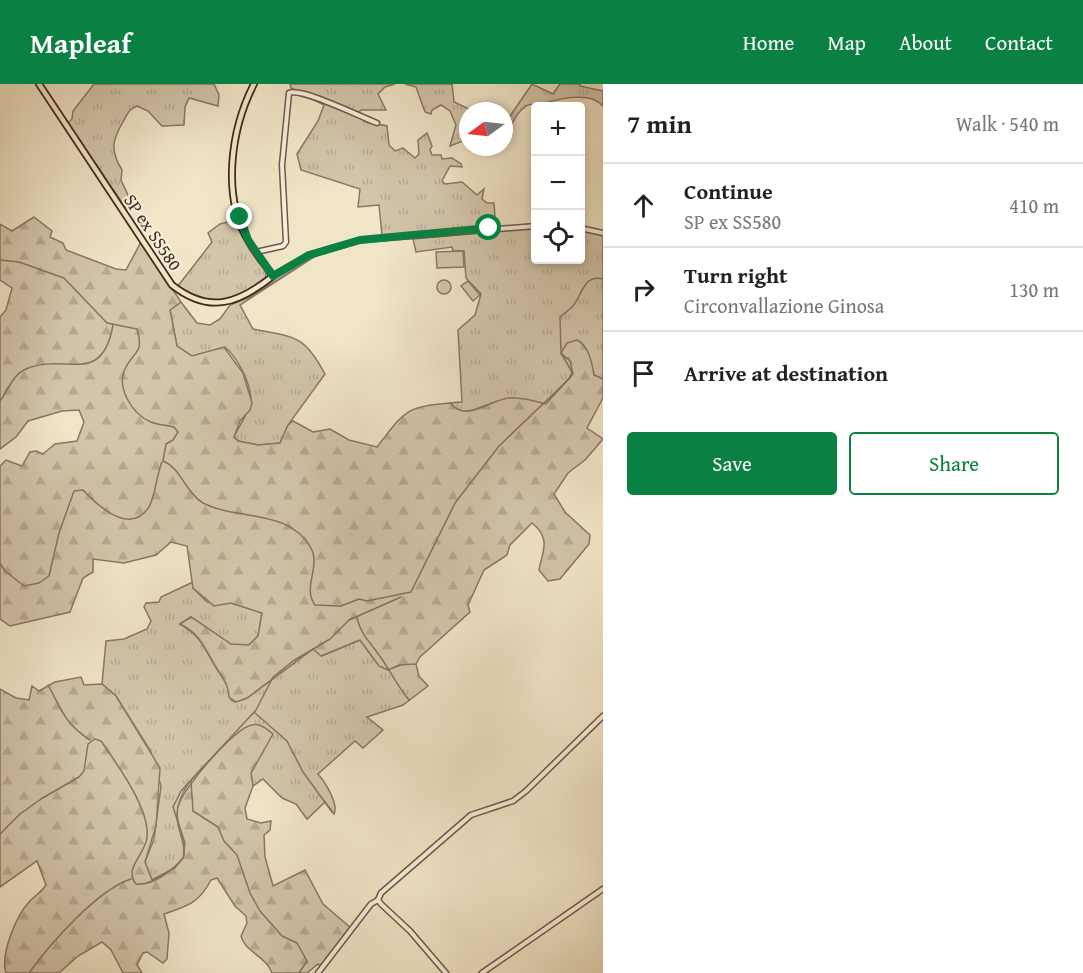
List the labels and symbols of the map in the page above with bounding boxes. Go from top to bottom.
north arrow [459,102,513,156]
street label: SP ex SS580 [117,188,189,276]
route end [226,203,252,229]
route start [475,214,501,240]

